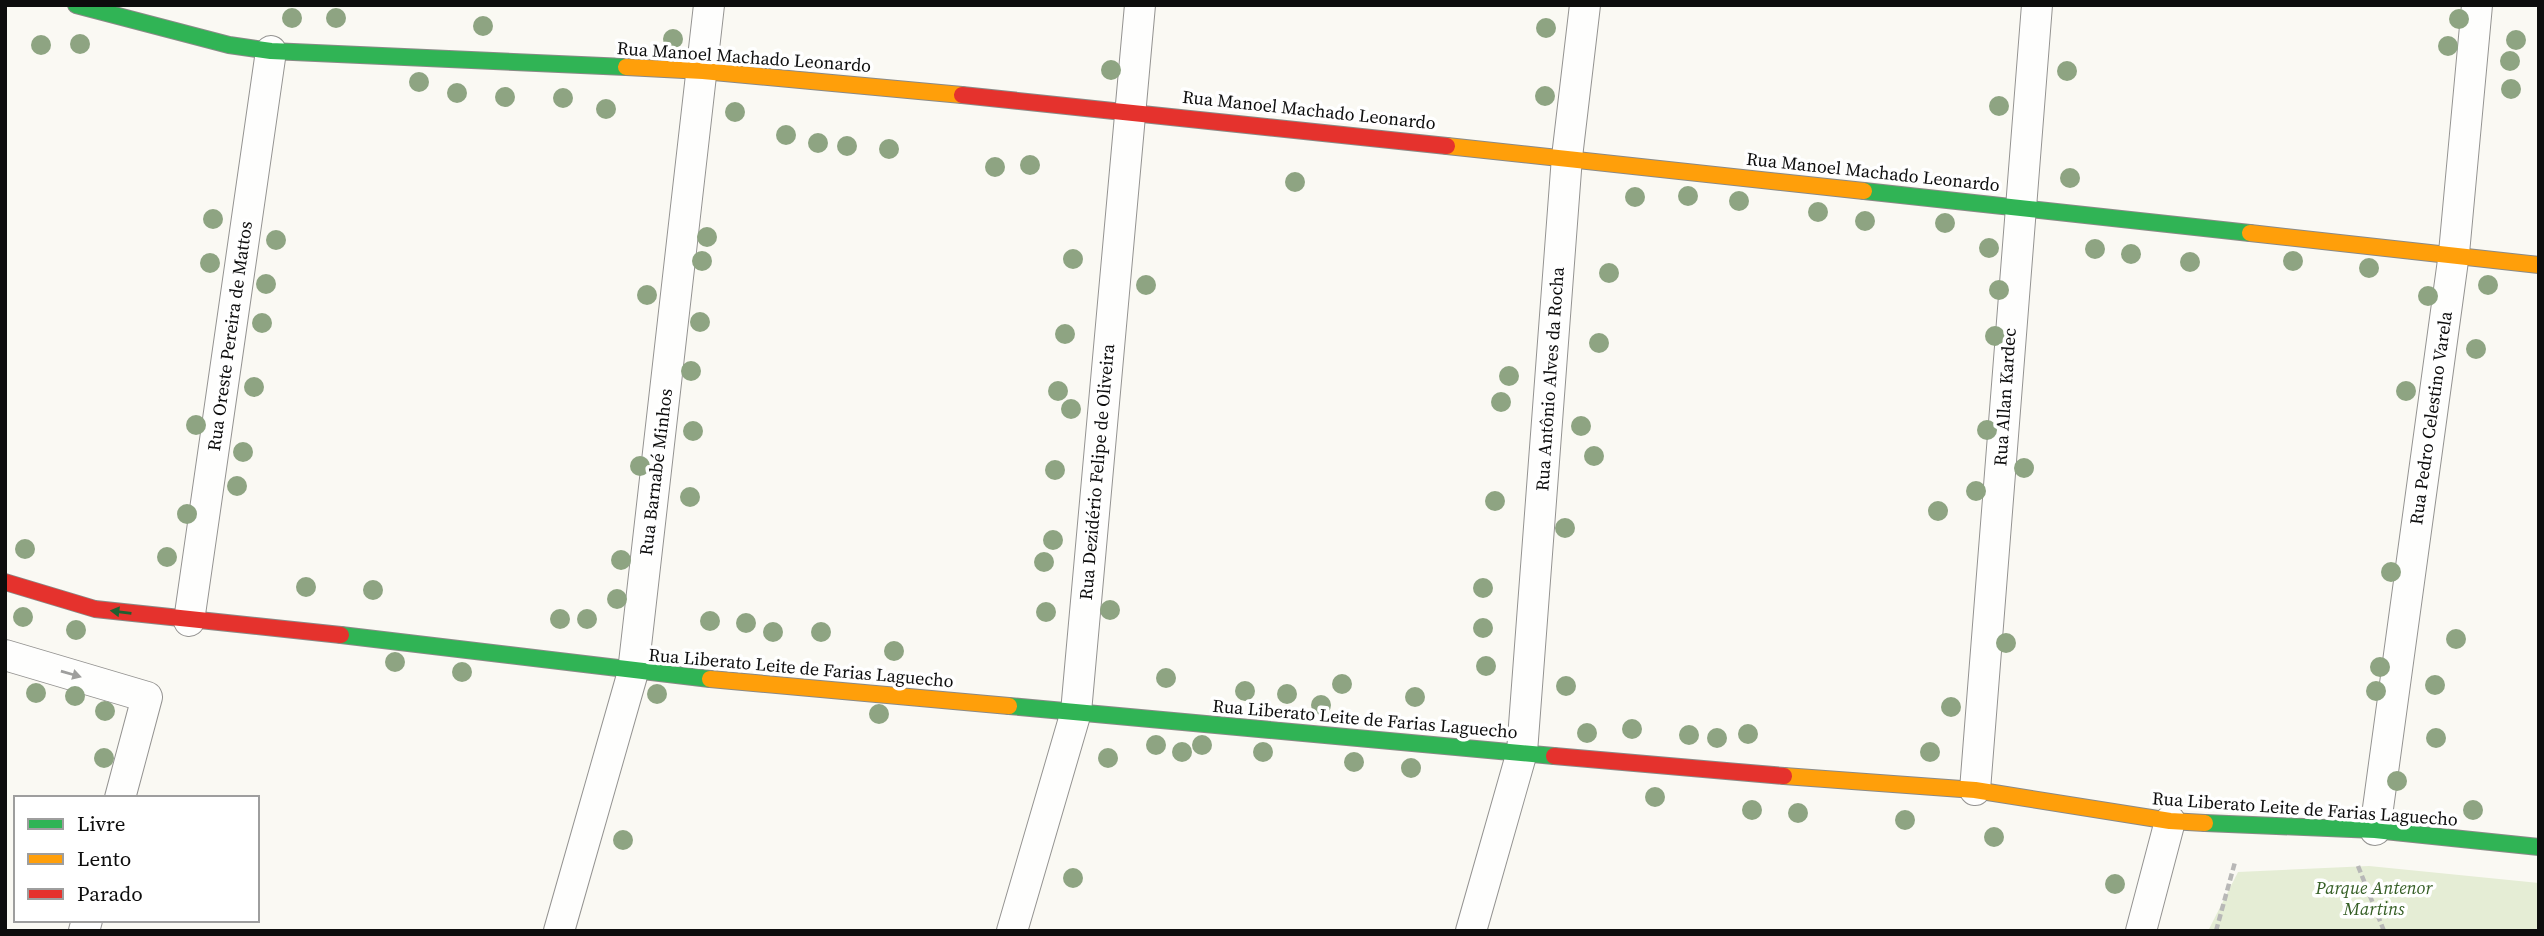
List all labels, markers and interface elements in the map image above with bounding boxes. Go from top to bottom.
street label: Rua Manoel Machado Leonardo [616,35,872,78]
street label: Rua Manoel Machado Leonardo [1181,84,1437,135]
street label: Rua Manoel Machado Leonardo [1745,146,2001,197]
street label: Rua Oreste Pereira de Mattos [201,219,258,453]
street label: Rua Antônio Alves da Rocha [1529,265,1570,492]
street label: Rua Pedro Celestino Varela [2403,309,2458,526]
street label: Rua Allan Kardec [1987,327,2022,467]
street label: Rua Dezidério Felipe de Oliveira [1073,342,1120,601]
street label: Rua Barnabé Minhos [633,387,678,557]
one-way arrow [110,607,132,618]
street label: Rua Liberato Leite de Farias Laguecho [647,642,955,693]
one-way arrow [60,670,81,680]
street label: Rua Liberato Leite de Farias Laguecho [1211,693,1519,744]
street label: Rua Liberato Leite de Farias Laguecho [2151,785,2459,832]
legend [14,796,259,922]
text: Livre [77,809,125,838]
text: Lento [77,844,131,873]
park label: Parque Antenor Martins [2314,875,2433,921]
text: Parado [77,879,143,908]

